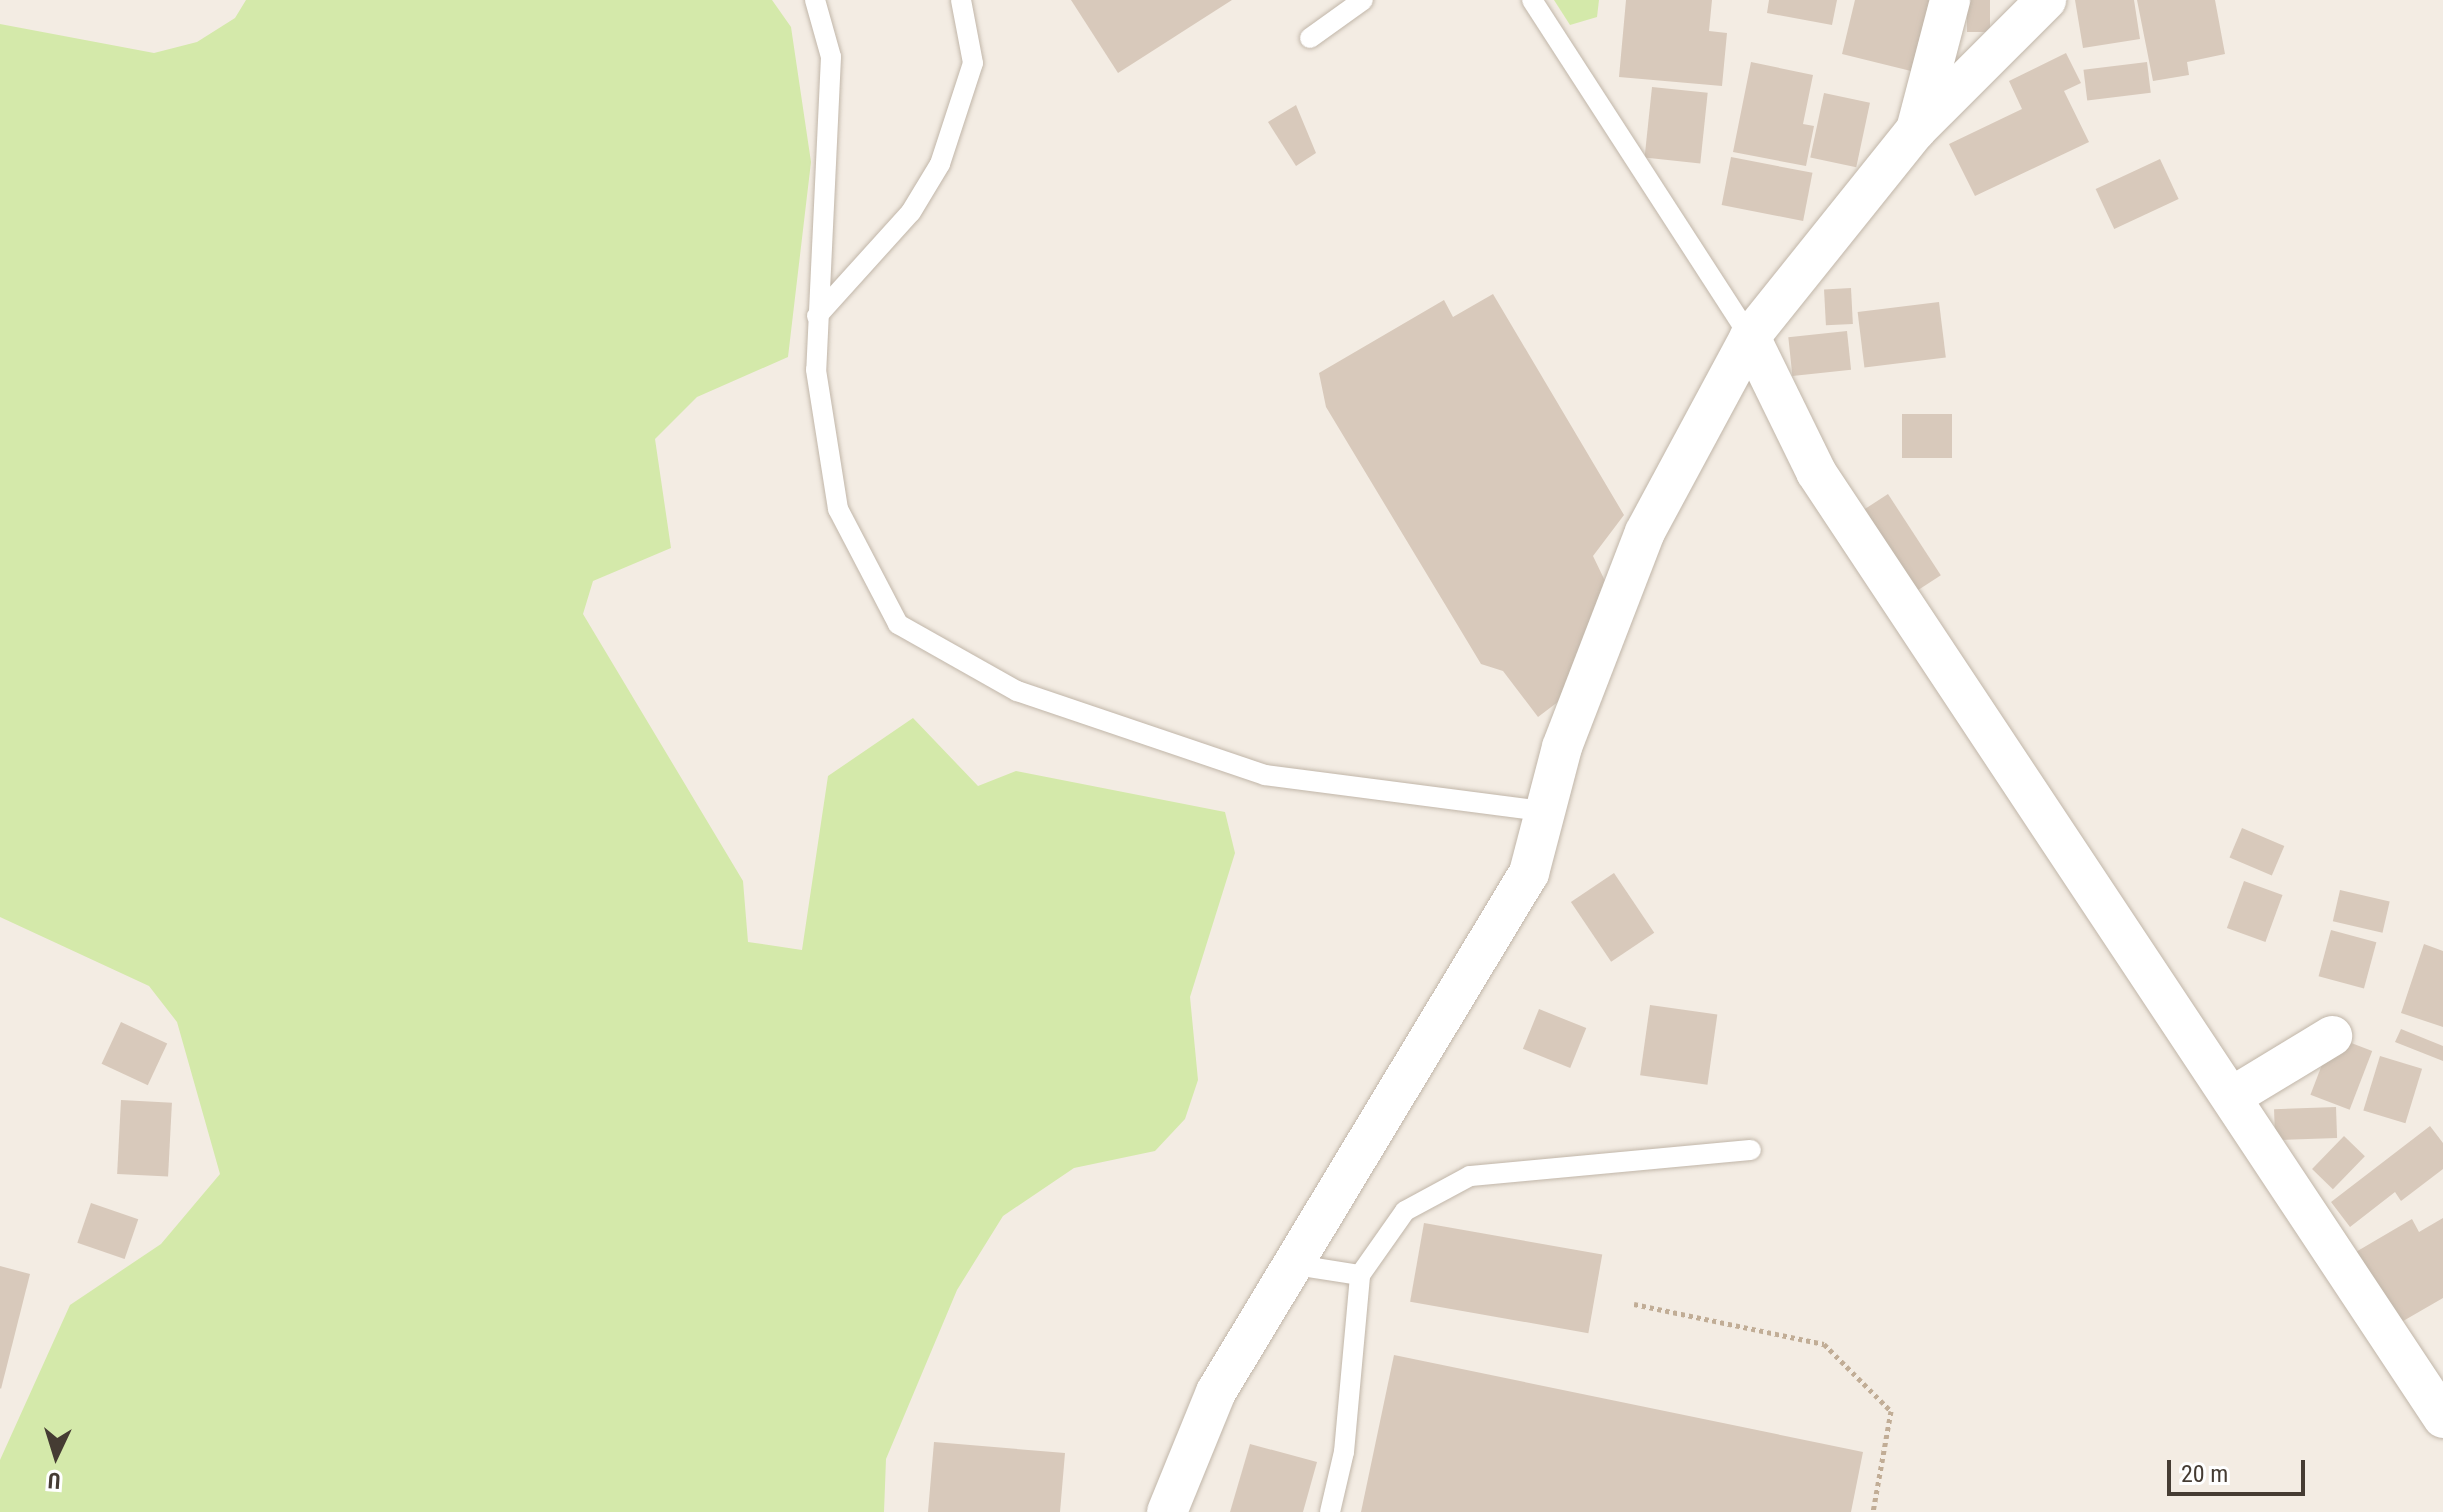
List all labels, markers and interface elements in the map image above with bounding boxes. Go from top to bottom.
north arrow [16,1416,96,1496]
scale bar [2171,1444,2309,1494]
text: 20 m [2181,1460,2228,1488]
text: U [47,1468,61,1493]

